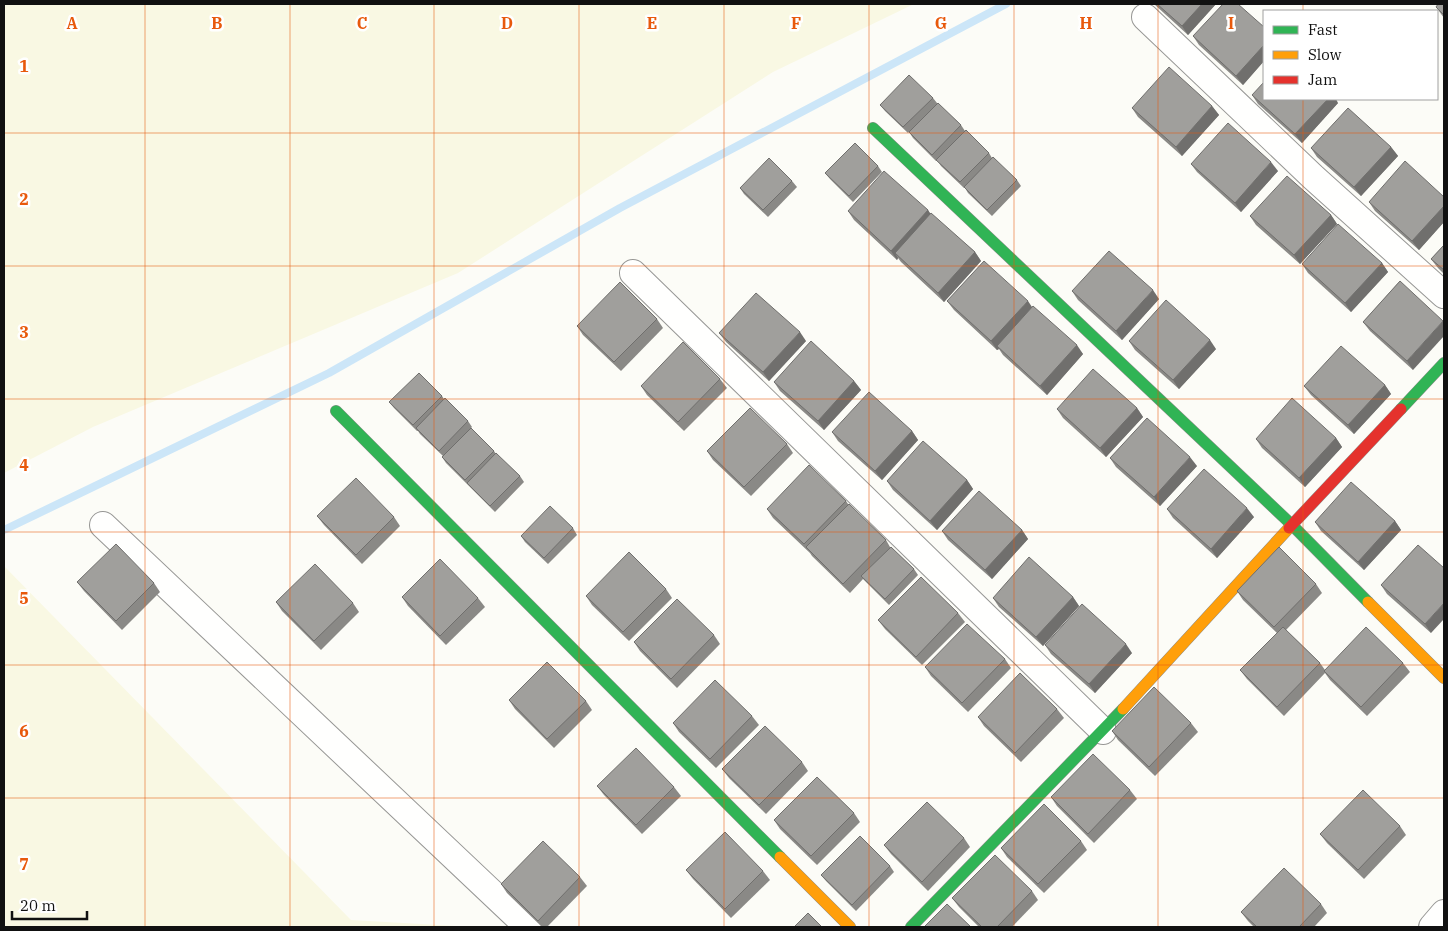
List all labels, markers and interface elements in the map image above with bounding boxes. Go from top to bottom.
legend [1263,10,1438,100]
text: A [66,13,78,33]
text: B [211,13,223,33]
text: C [357,13,367,33]
text: D [501,13,513,33]
text: E [647,13,657,33]
text: F [791,13,801,33]
text: G [935,13,947,33]
text: H [1080,13,1093,33]
text: I [1228,13,1234,33]
text: Fast [1308,20,1338,39]
text: Slow [1308,45,1342,64]
text: 1 [19,56,29,76]
text: Jam [1308,70,1337,89]
text: 2 [19,189,29,209]
text: 3 [19,322,29,342]
text: 4 [19,455,29,475]
text: 5 [19,588,29,608]
text: 6 [19,721,29,741]
text: 7 [19,854,29,874]
scale bar [12,888,88,920]
text: 20 m [20,896,56,915]

